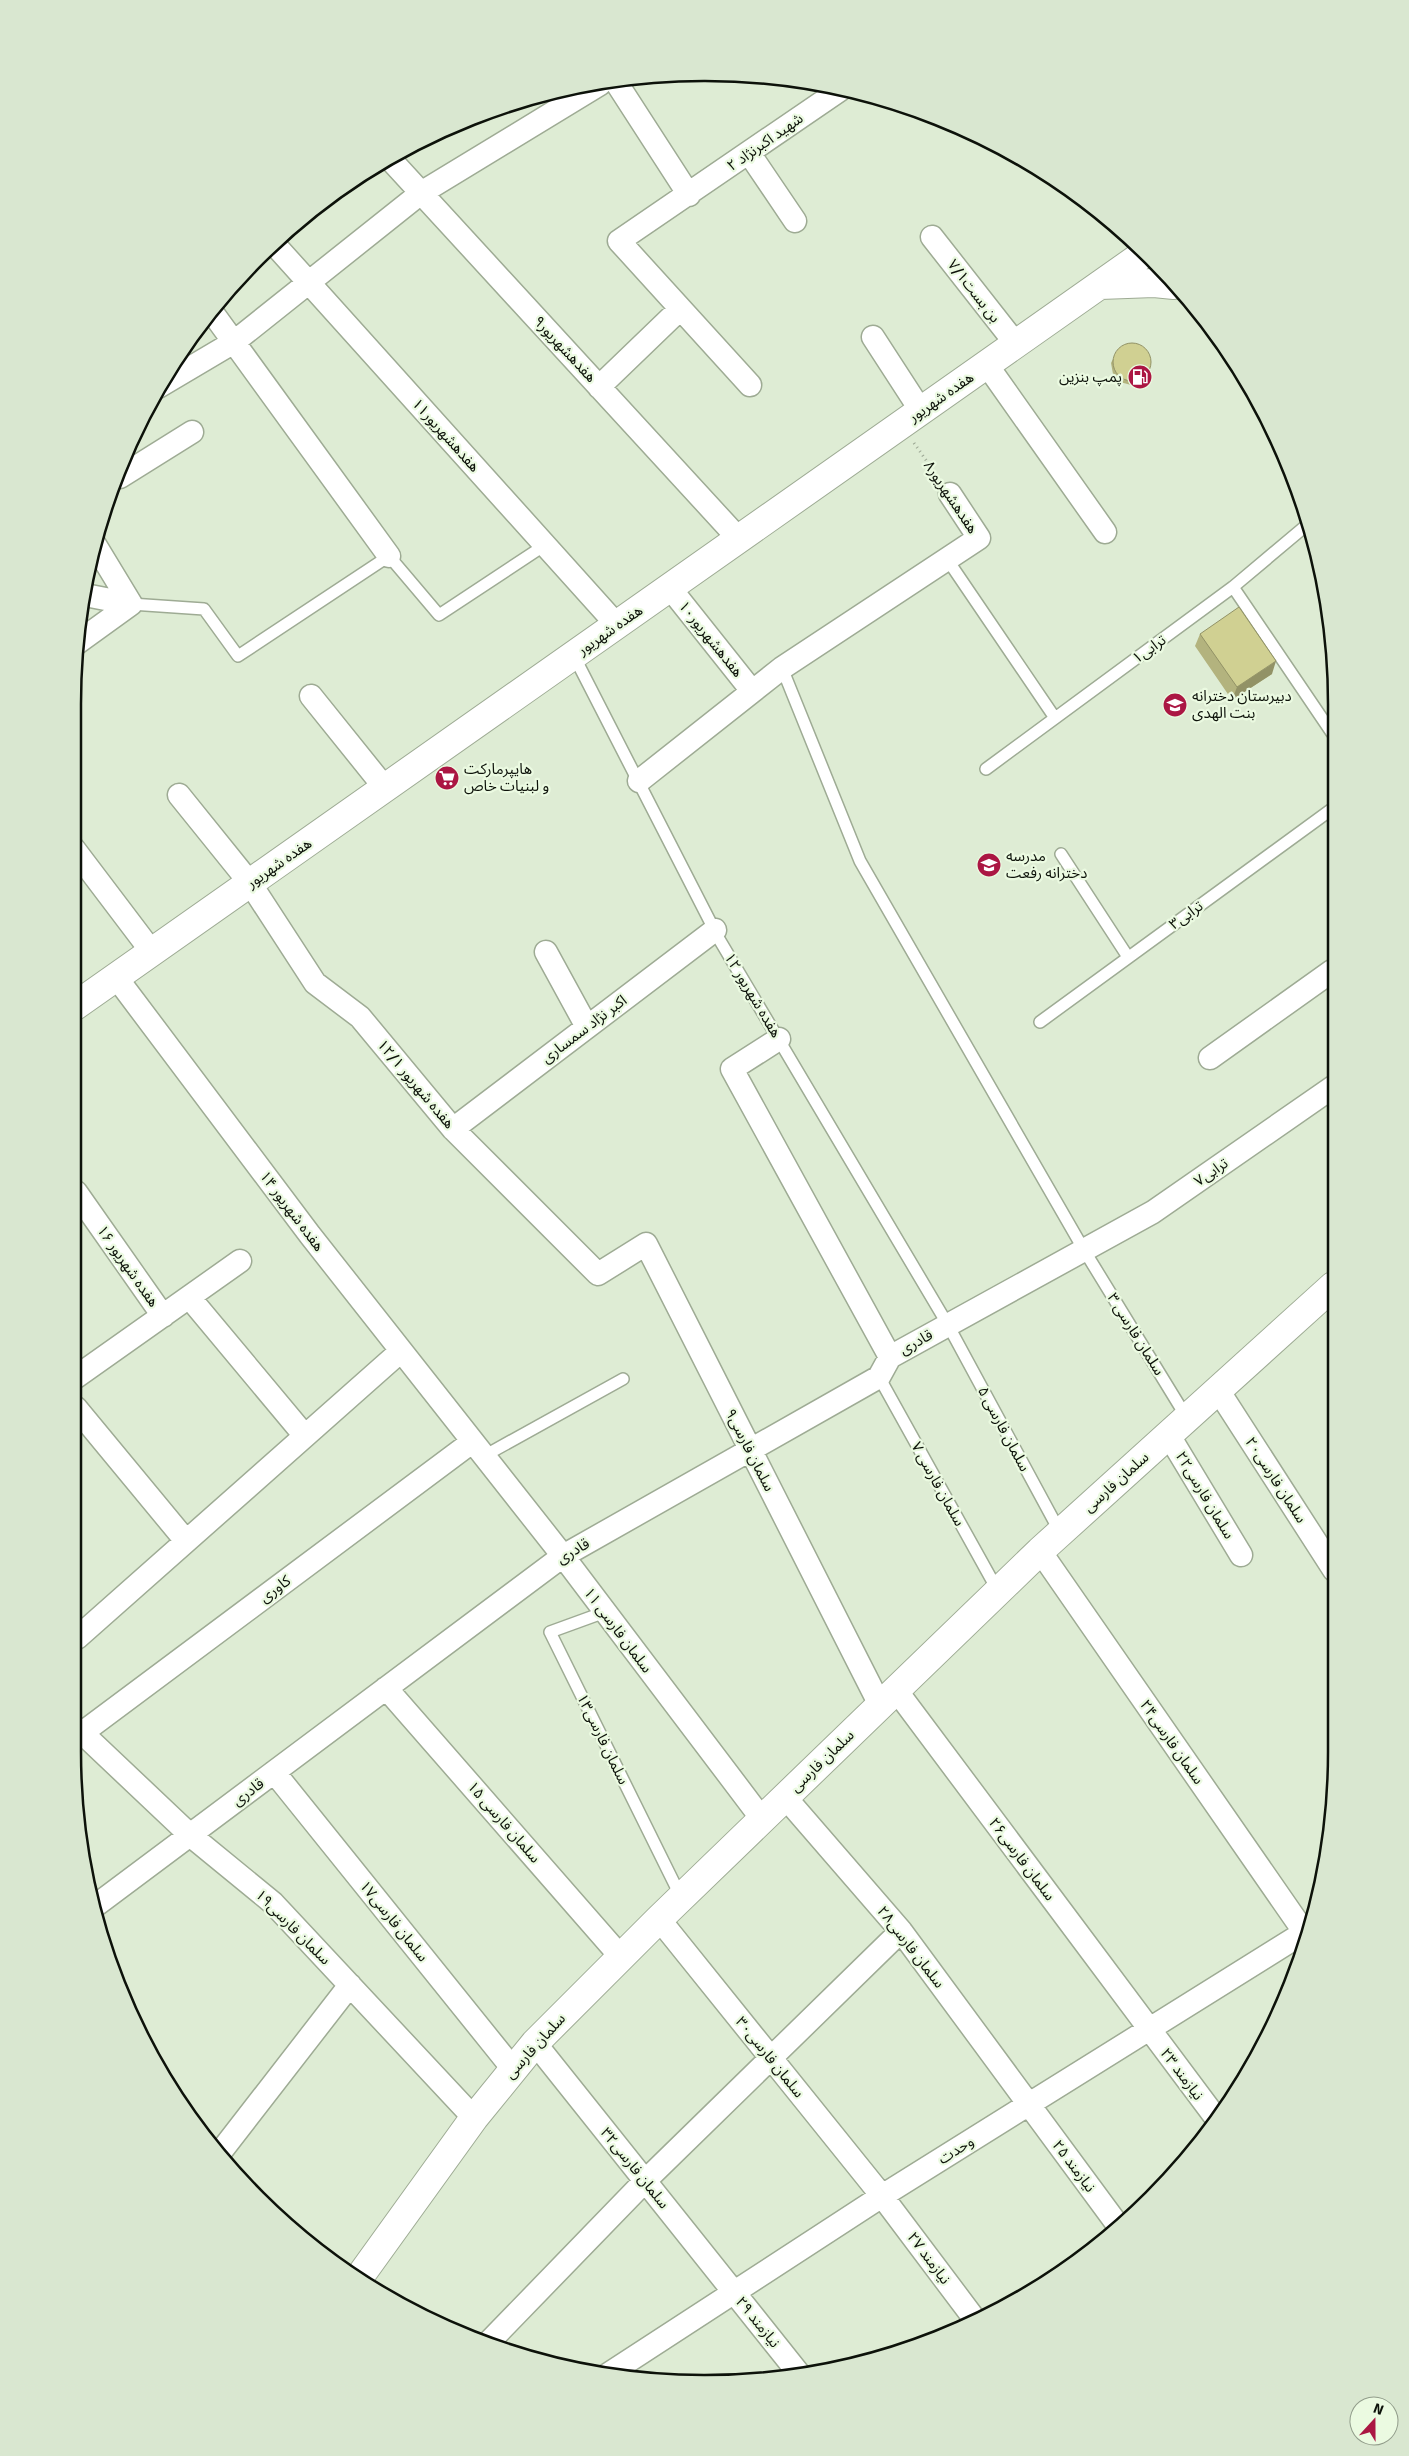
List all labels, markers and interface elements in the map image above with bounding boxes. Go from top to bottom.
street label: شهید اکبرنژاد ۲ [723,109,807,175]
street label: بن بست۷/۱ [944,256,1004,326]
street label: هفدهشهریور۹ [530,312,600,386]
fuel station icon: پمپ بنزین [1127,364,1153,390]
street label: هفده شهریور [904,368,977,427]
place label: پمپ بنزین [1059,368,1122,387]
street label: هفدهشهریور۱۱ [408,395,484,475]
street label: هفدهشهریور۸ [920,457,982,537]
street label: هفدهشهریور۱۰ [675,597,747,681]
street label: هفده شهریور [573,601,646,660]
street label: ترابی۱ [1129,631,1169,667]
place label: دبیرستان دخترانه بنت الهدی [1192,687,1292,722]
school or university icon: دبیرستان دخترانه بنت الهدی [1162,692,1188,718]
place label: هایپرمارکت و لبنیات خاص [464,760,549,795]
supermarket icon: هایپرمارکت و لبنیات خاص [434,765,460,791]
street label: هفده شهریور [242,834,315,893]
place label: مدرسه دخترانه رفعت [1006,847,1087,882]
school or university icon: مدرسه دخترانه رفعت [976,852,1002,878]
street label: ترابی۳ [1166,897,1206,933]
street label: هفده شهریور ۱۲ [721,949,785,1041]
street label: اکبر نژاد سمساری [538,991,630,1067]
street label: هفده شهریور ۱۲/۱ [374,1036,458,1132]
street label: ترابی۷ [1191,1154,1231,1190]
street label: هفده شهریور ۱۴ [256,1167,328,1255]
street label: هفده شهریور ۱۶ [93,1222,163,1310]
street label: سلمان فارسی ۳ [1104,1289,1169,1379]
street label: قادری [896,1325,936,1358]
street label: سلمان فارسی ۵ [974,1383,1034,1475]
street label: سلمان فارسی۹ [721,1406,779,1495]
street label: سلمان فارسی۲۰ [1242,1434,1311,1527]
street label: سلمان فارسی ۷ [907,1439,969,1530]
street label: سلمان فارسی [1080,1448,1153,1516]
street label: سلمان فارسی۲۲ [1172,1448,1238,1542]
street label: قادری [553,1534,593,1568]
street label: کاوری [256,1571,295,1606]
street label: سلمان فارسی ۱۱ [580,1584,656,1676]
street label: سلمان فارسی۱۳ [573,1691,633,1788]
street label: سلمان فارسی۲۴ [1136,1696,1208,1788]
street label: سلمان فارسی [786,1726,858,1796]
street label: قادری [229,1774,268,1810]
street label: سلمان فارسی ۱۵ [464,1777,544,1867]
street label: سلمان فارسی۲۶ [985,1814,1059,1904]
street label: سلمان فارسی۱۷ [356,1877,432,1965]
street label: سلمان فارسی۱۹ [252,1886,335,1969]
street label: سلمان فارسی۲۸ [873,1902,949,1992]
street label: سلمان فارسی [501,2009,569,2082]
street label: سلمان فارسی۳۰ [732,2013,808,2101]
street label: نیازمند ۲۳ [1157,2044,1207,2104]
street label: سلمان فارسی۳۲ [597,2124,673,2212]
street label: وحدت [935,2132,977,2168]
street label: نیازمند ۲۵ [1049,2136,1099,2196]
street label: نیازمند ۲۷ [904,2228,954,2288]
street label: نیازمند ۲۹ [732,2293,784,2351]
north arrow [1349,2396,1399,2446]
text: N [1371,2400,1386,2419]

